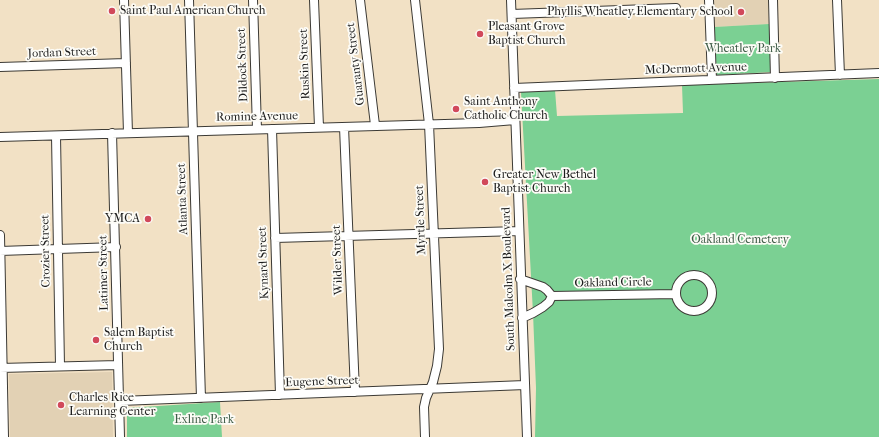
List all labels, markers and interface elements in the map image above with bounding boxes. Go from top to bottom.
place label: Saint Paul American Church [120,4,265,18]
place label: Phyllis Wheatley Elementary School [547,5,733,19]
marker: Saint Paul American Church [107,6,117,16]
marker: Phyllis Wheatley Elementary School [736,7,746,17]
place label: Pleasant Grove Baptist Church [488,20,565,48]
street label: Guaranty Street [344,22,368,106]
street label: Dildock Street [235,28,251,102]
street label: Ruskin Street [297,28,313,100]
marker: Pleasant Grove Baptist Church [475,29,485,39]
park label: Wheatley Park [705,42,781,56]
street label: Jordan Street [28,45,96,61]
street label: McDermott Avenue [645,60,747,78]
place label: Saint Anthony Catholic Church [464,95,548,123]
marker: Saint Anthony Catholic Church [451,104,461,114]
street label: Romine Avenue [216,109,298,125]
street label: Atlanta Street [175,163,191,235]
place label: Greater New Bethel Baptist Church [493,168,596,196]
marker: Greater New Bethel Baptist Church [480,177,490,187]
street label: Myrtle Street [413,185,429,255]
street label: South Malcolm X Boulevard [499,207,519,351]
place label: YMCA [105,212,140,226]
street label: Crozier Street [38,214,54,288]
marker: YMCA [143,214,153,224]
street label: Wilder Street [330,225,346,295]
street label: Kynard Street [256,226,272,300]
park label: Oakland Cemetery [691,233,789,247]
street label: Latimer Street [96,235,112,311]
street label: Oakland Circle [574,275,652,291]
place label: Salem Baptist Church [104,326,174,354]
marker: Salem Baptist Church [91,335,101,345]
street label: Eugene Street [285,374,359,390]
place label: Charles Rice Learning Center [69,391,156,419]
marker: Charles Rice Learning Center [56,400,66,410]
park label: Exline Park [174,413,234,427]

